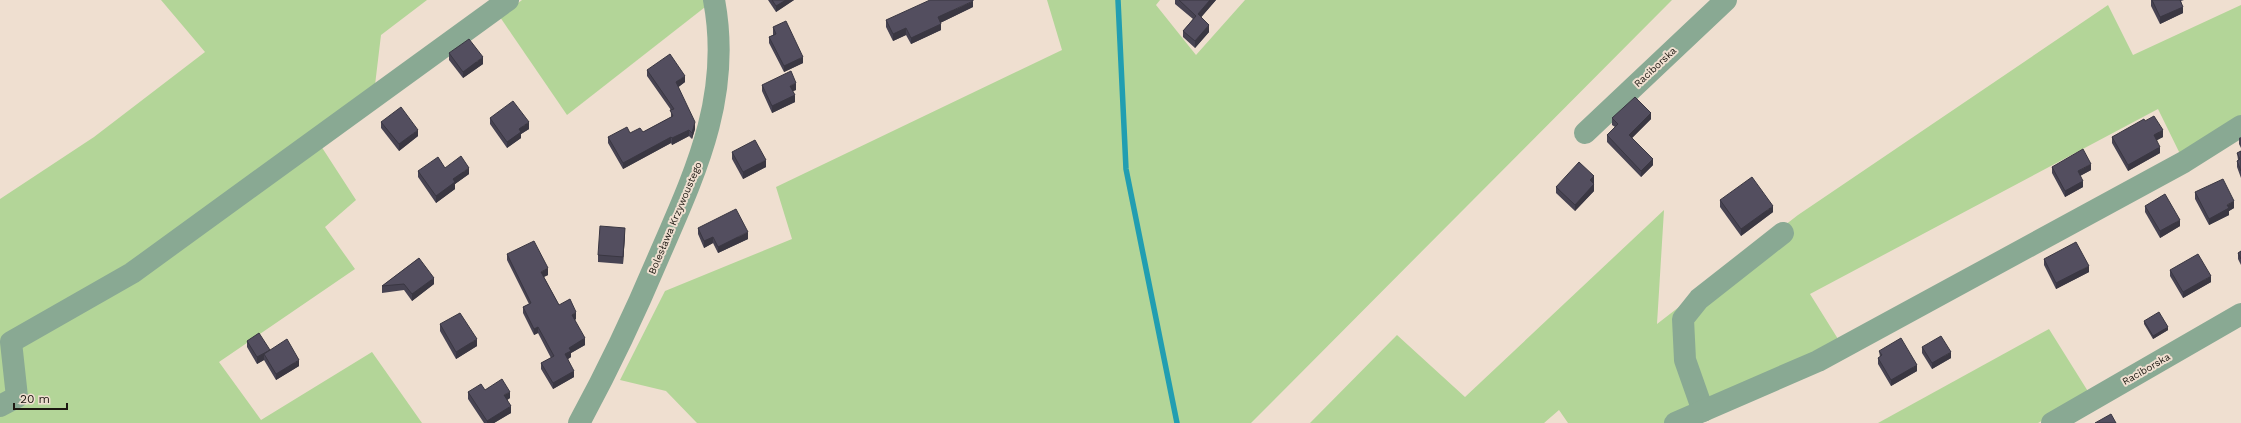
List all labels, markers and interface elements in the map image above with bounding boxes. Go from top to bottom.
street label: Raciborska [1632,45,1678,89]
street label: Bolesława Krzywoustego [646,160,704,276]
street label: Raciborska [2120,351,2172,387]
scale bar [14,385,67,411]
text: 20 m [20,392,50,406]

